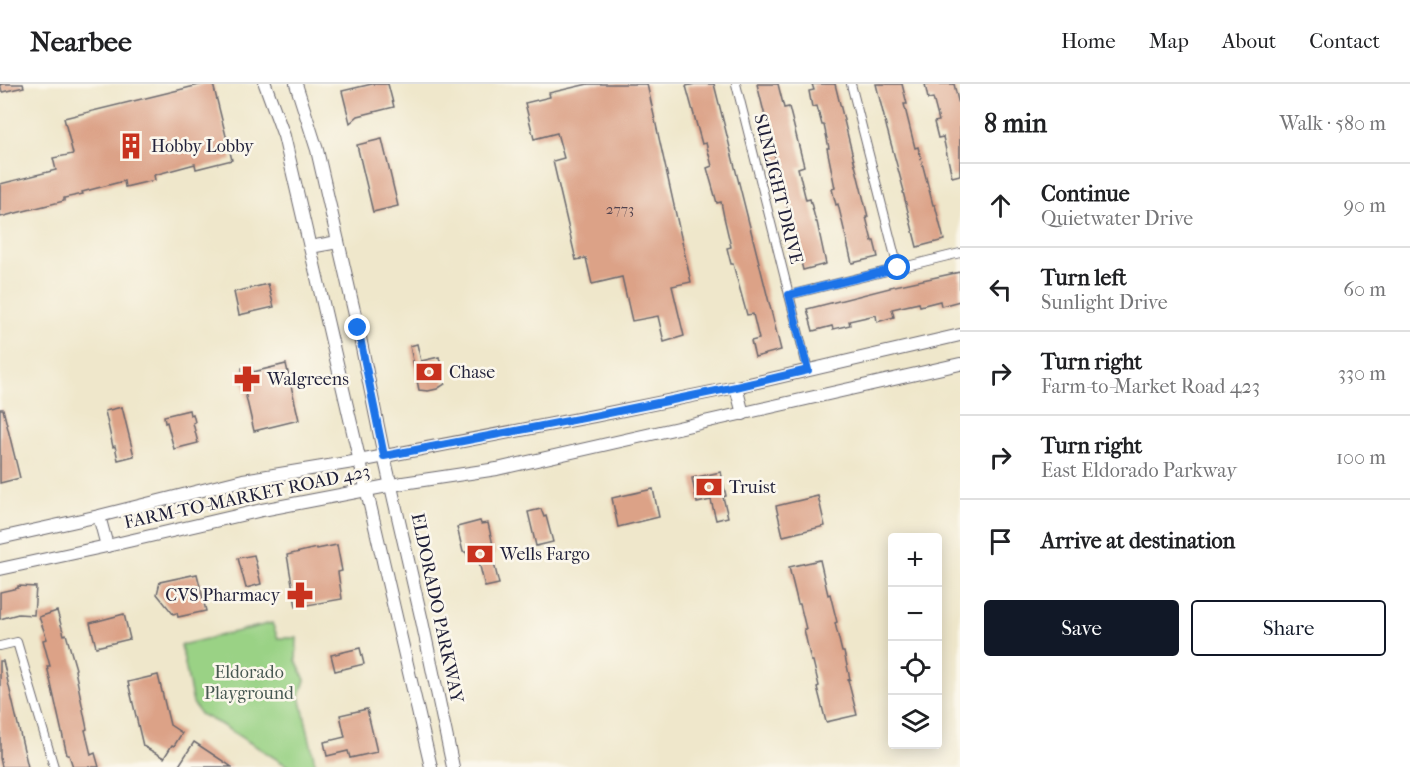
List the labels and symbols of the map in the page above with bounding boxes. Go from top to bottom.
street label: SUNLIGHT DRIVE [749,112,807,266]
building icon: Hobby Lobby [116,131,146,161]
place label: Hobby Lobby [151,136,255,157]
house number: 2773 [606,200,634,218]
route start [884,254,910,280]
route end [344,314,370,340]
bank icon: Chase [414,357,444,387]
place label: Chase [449,362,495,383]
pharmacy icon: Walgreens [232,364,262,394]
place label: Walgreens [266,369,349,390]
street label: FARM-TO-MARKET ROAD 423 [122,461,372,533]
bank icon: Truist [694,472,724,502]
place label: Truist [729,477,777,498]
street label: ELDORADO PARKWAY [407,511,468,706]
bank icon: Wells Fargo [465,539,495,569]
place label: Wells Fargo [499,544,590,565]
pharmacy icon: CVS Pharmacy [285,580,315,610]
place label: CVS Pharmacy [165,585,281,606]
park label: Eldorado Playground [204,662,294,704]

